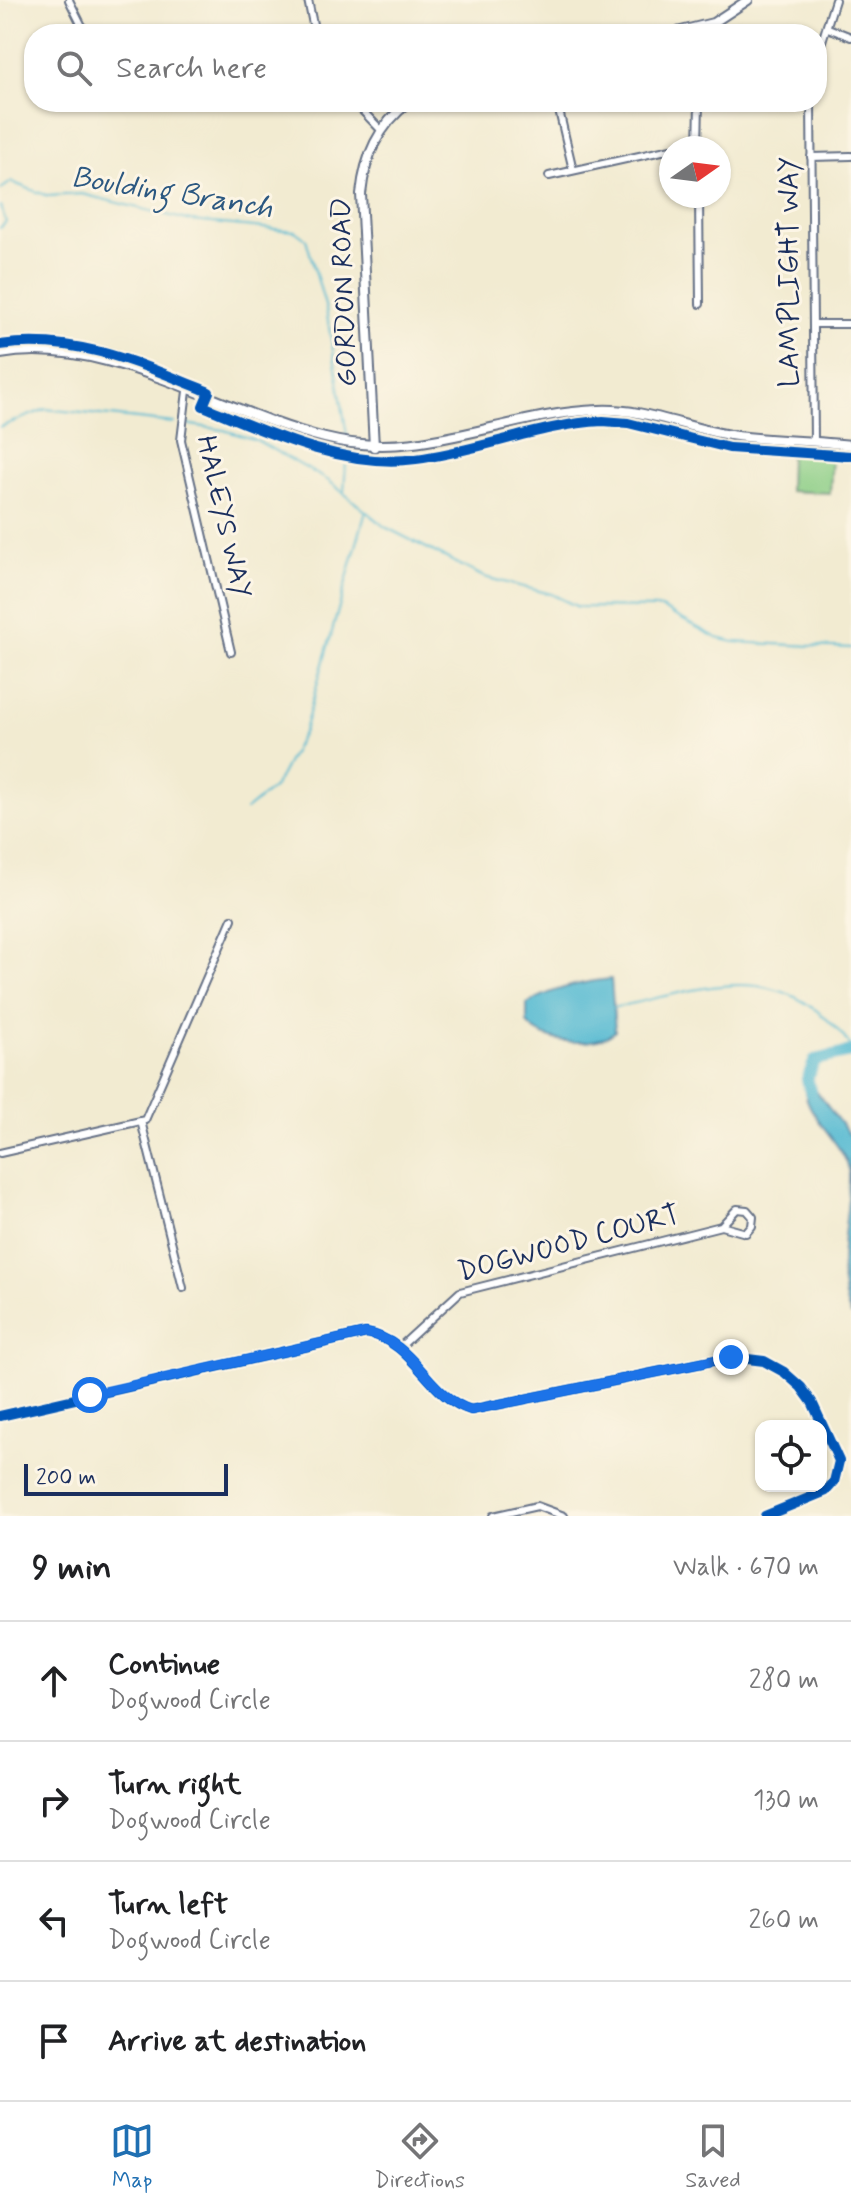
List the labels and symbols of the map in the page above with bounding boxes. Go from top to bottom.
north arrow [659,136,731,208]
street label: LAMPLIGHT WAY [772,157,809,387]
water label: Boulding Branch [68,158,276,232]
street label: GORDON ROAD [323,197,367,387]
street label: HALEYS WAY [186,432,260,602]
street label: DOGWOOD COURT [454,1197,684,1291]
route end [713,1339,749,1375]
route start [72,1377,108,1413]
scale bar [24,1460,228,1496]

